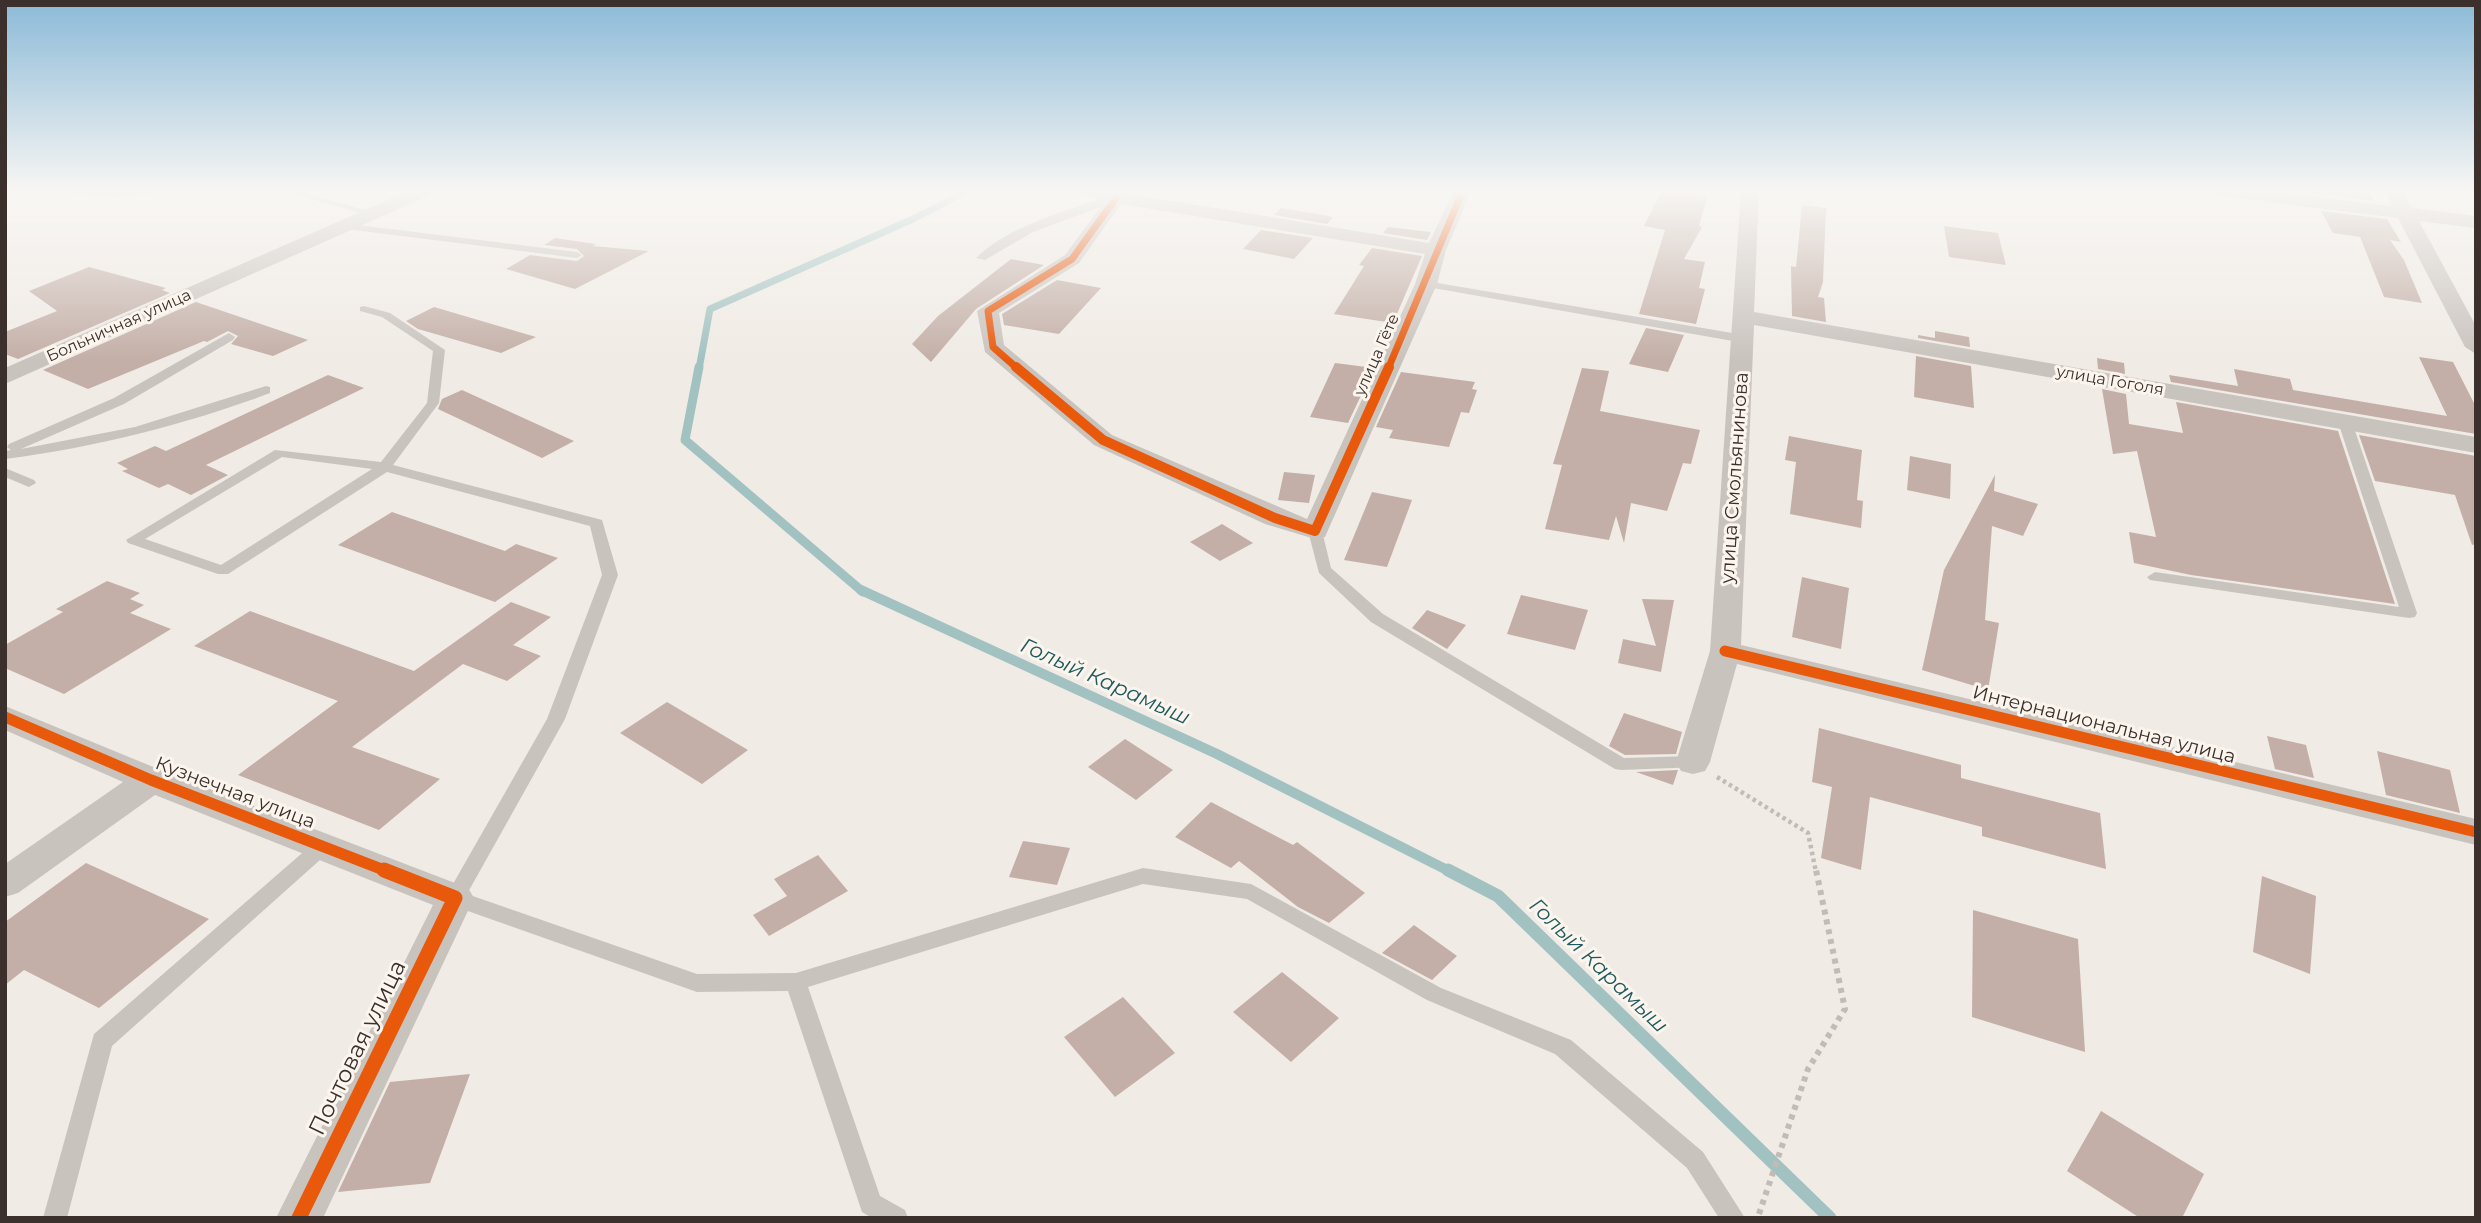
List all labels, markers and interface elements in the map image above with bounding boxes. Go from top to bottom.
street label: Больничная улица [44,285,194,367]
street label: улица Гёте [1350,311,1404,399]
street label: улица Гоголя [2055,362,2165,400]
street label: улица Смольянинова [1716,372,1754,584]
water label: Голый Карамыш [1016,633,1194,731]
street label: Интернациональная улица [1970,681,2238,769]
street label: Кузнечная улица [152,752,318,834]
water label: Голый Карамыш [1524,893,1672,1039]
street label: Почтовая улица [304,956,412,1140]

